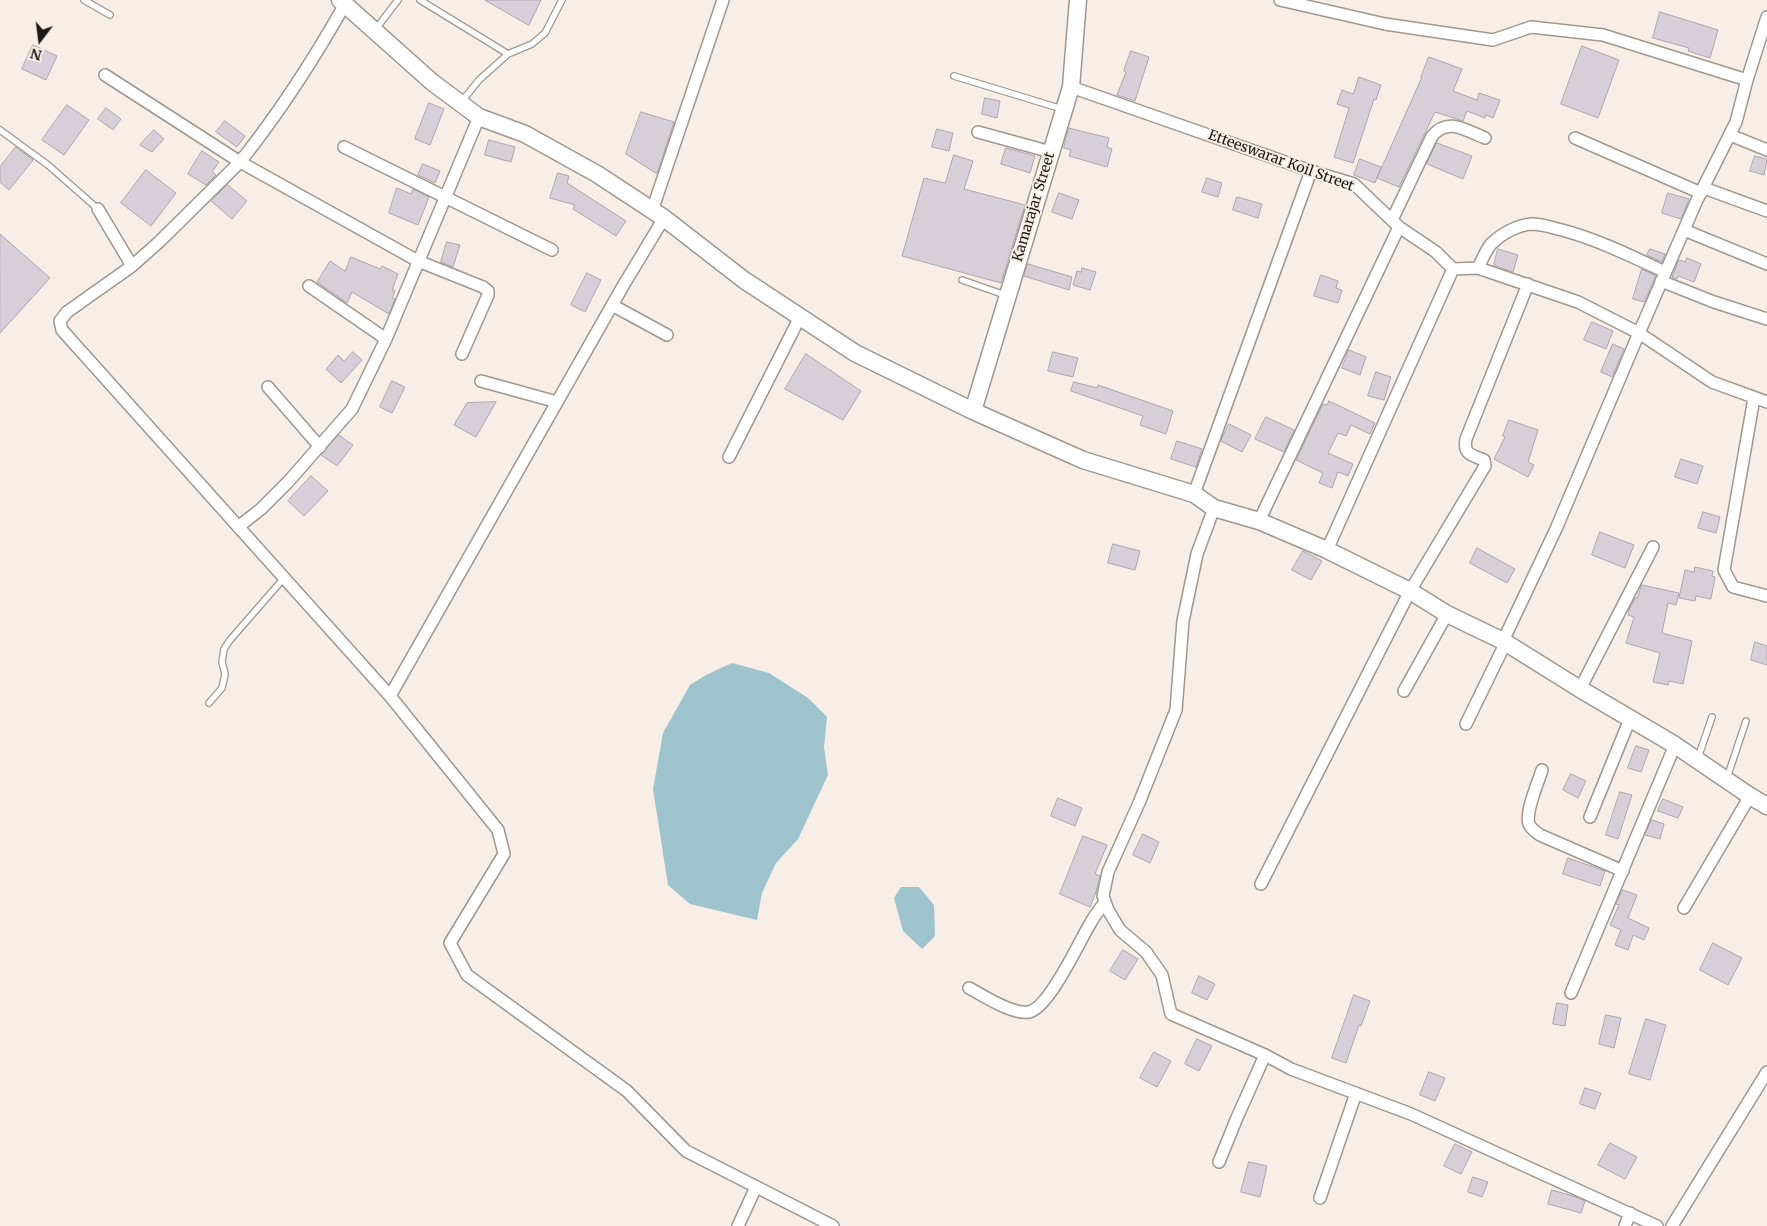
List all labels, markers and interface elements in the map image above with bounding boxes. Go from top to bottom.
north arrow [15,15,65,65]
text: N [28,44,44,65]
street label: Etteeswarar Koil Street [1206,127,1356,195]
street label: Kamarajar Street [1009,150,1059,264]

